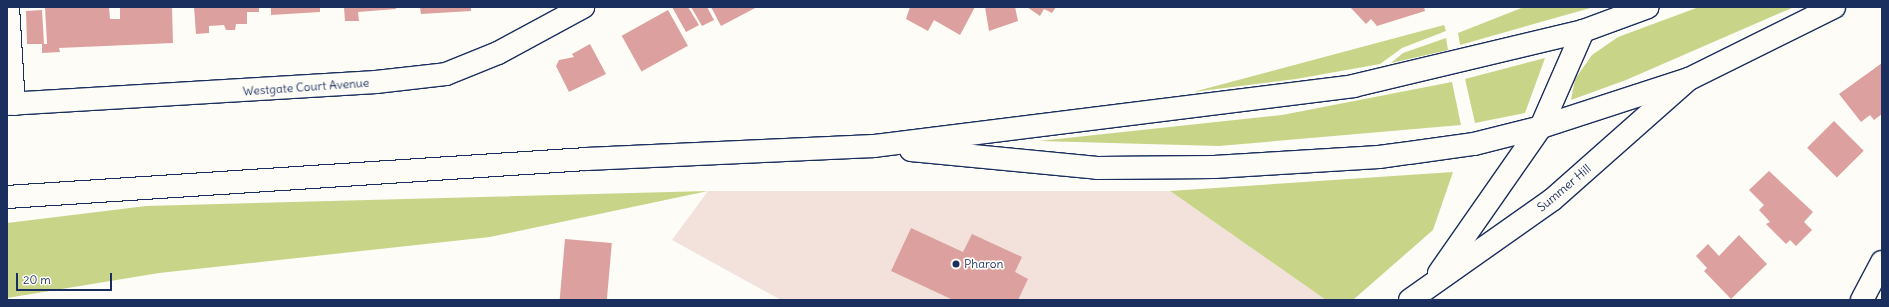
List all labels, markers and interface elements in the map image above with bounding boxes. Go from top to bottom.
street label: Westgate Court Avenue [242,75,370,99]
street label: Summer Hill [1534,161,1594,215]
place label: Pharon [964,257,1003,271]
marker: Pharon [951,259,961,269]
scale bar [18,265,114,291]
text: 20 m [23,272,51,287]

